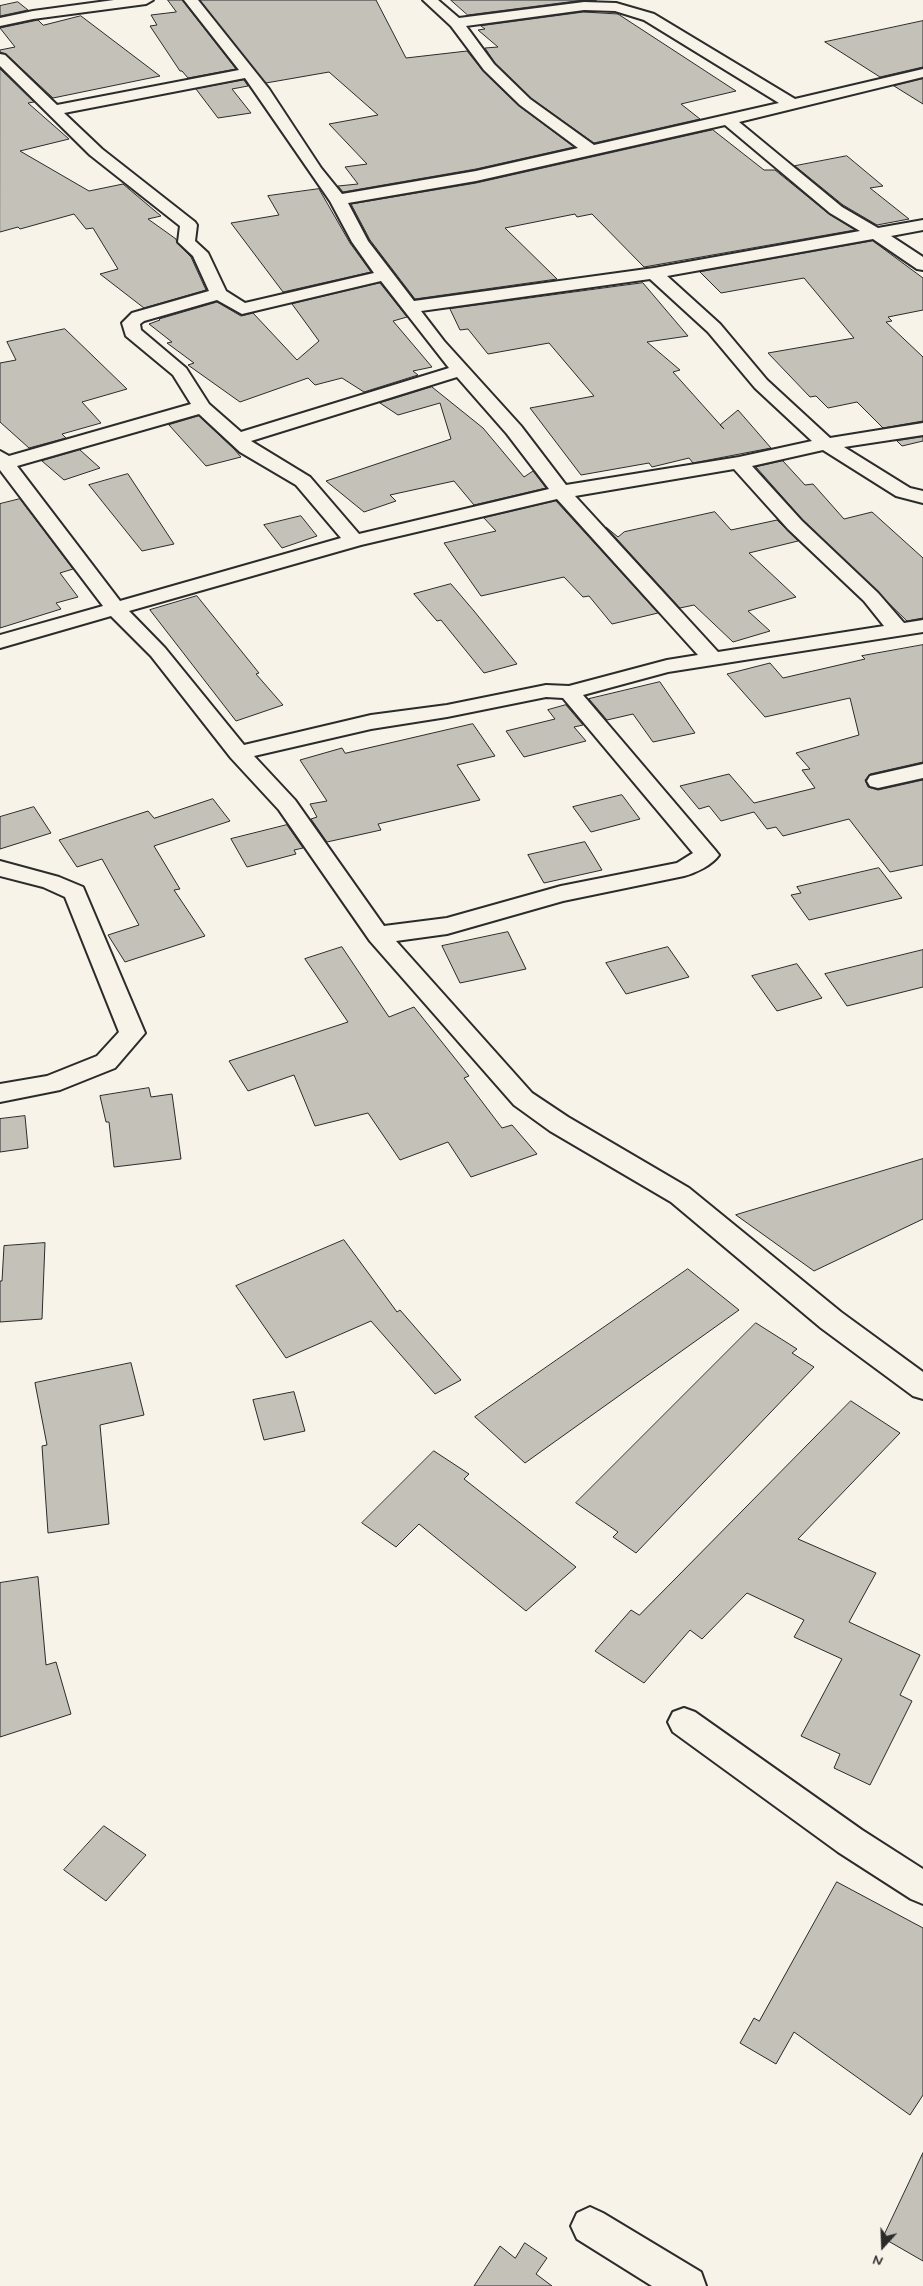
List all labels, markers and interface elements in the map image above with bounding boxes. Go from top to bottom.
north arrow [858,2221,908,2271]
text: N [870,2250,885,2270]

